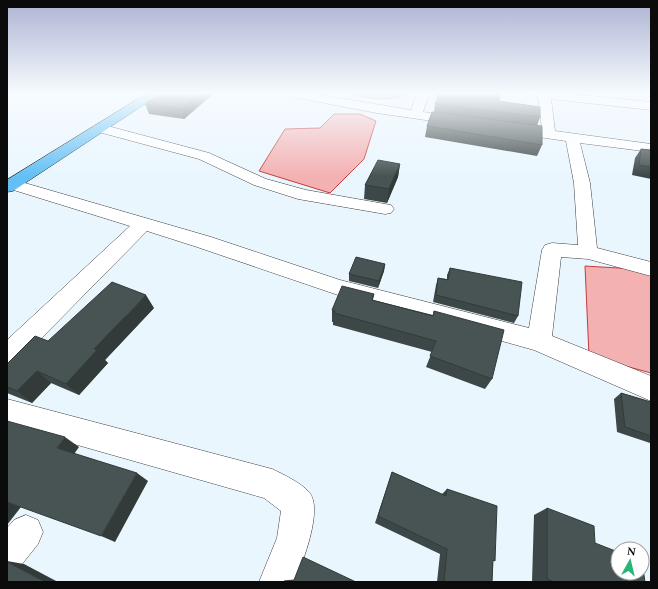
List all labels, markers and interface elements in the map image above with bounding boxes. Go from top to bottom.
north arrow [610,541,650,581]
text: N [626,543,637,561]

